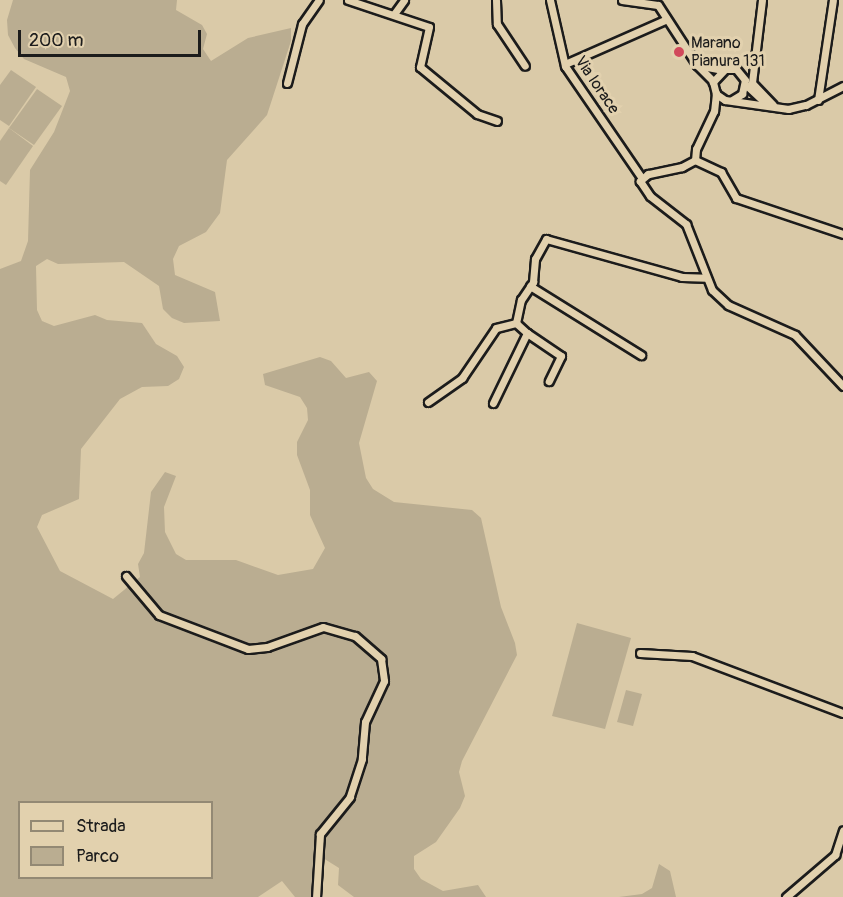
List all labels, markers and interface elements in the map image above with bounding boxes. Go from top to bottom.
scale bar [21,18,204,56]
text: 200 m [29,29,84,52]
place label: Marano Pianura 131 [691,33,765,71]
marker: Marano Pianura 131 [672,45,686,59]
street label: Via Iorace [571,52,623,118]
legend [18,801,213,879]
text: Strada [76,815,126,838]
text: Parco [76,845,119,868]

